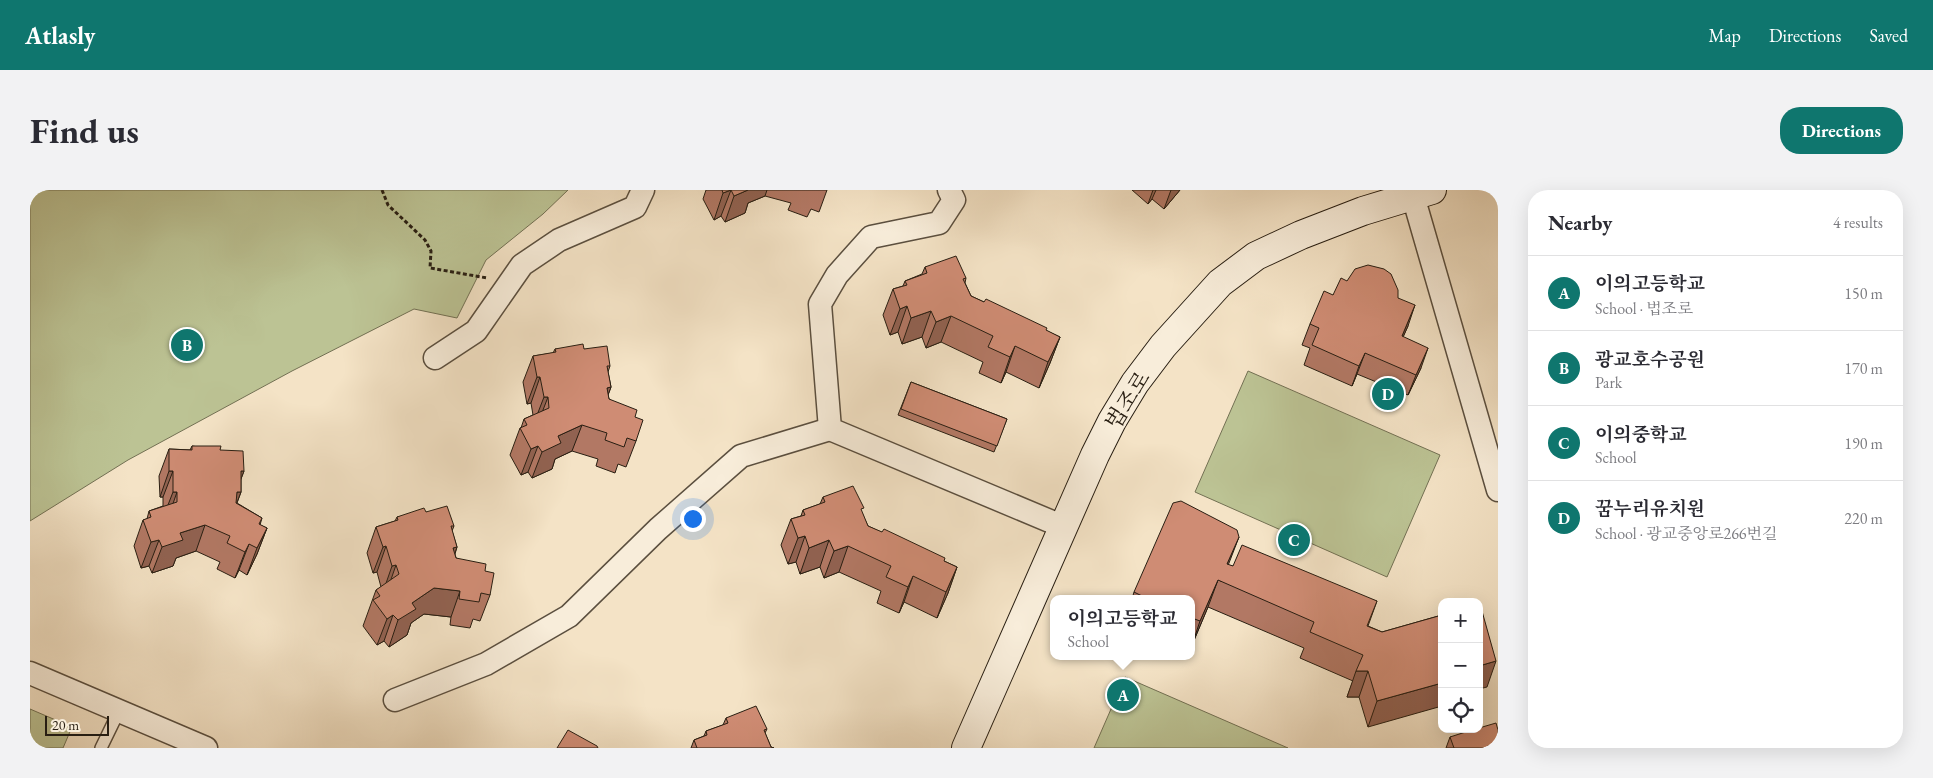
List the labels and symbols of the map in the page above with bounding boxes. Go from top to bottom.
pin: B [171,326,203,364]
street label: 법조로 [1098,366,1157,435]
pin: D [1372,375,1404,413]
your location [680,506,706,532]
pin: C [1278,521,1310,559]
pin: A [1107,676,1139,714]
scale bar [45,713,109,736]

